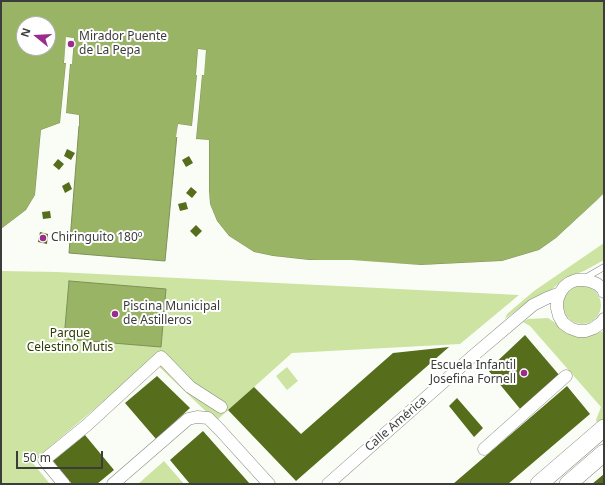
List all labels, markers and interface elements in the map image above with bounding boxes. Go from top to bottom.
north arrow [16,16,56,56]
text: N [17,26,34,39]
place label: Mirador Puente de La Pepa [79,30,167,58]
marker: Mirador Puente de La Pepa [66,39,76,49]
place label: Chiringuito 180º [51,231,142,245]
marker: Chiringuito 180º [38,233,48,243]
place label: Piscina Municipal de Astilleros [123,300,220,328]
marker: Piscina Municipal de Astilleros [110,309,120,319]
park label: Parque Celestino Mutis [27,327,113,355]
place label: Escuela Infantil Josefina Fornell [430,359,516,387]
marker: Escuela Infantil Josefina Fornell [519,368,529,378]
street label: Calle América [362,393,430,455]
scale bar [18,443,105,469]
text: 50 m [23,449,51,466]

